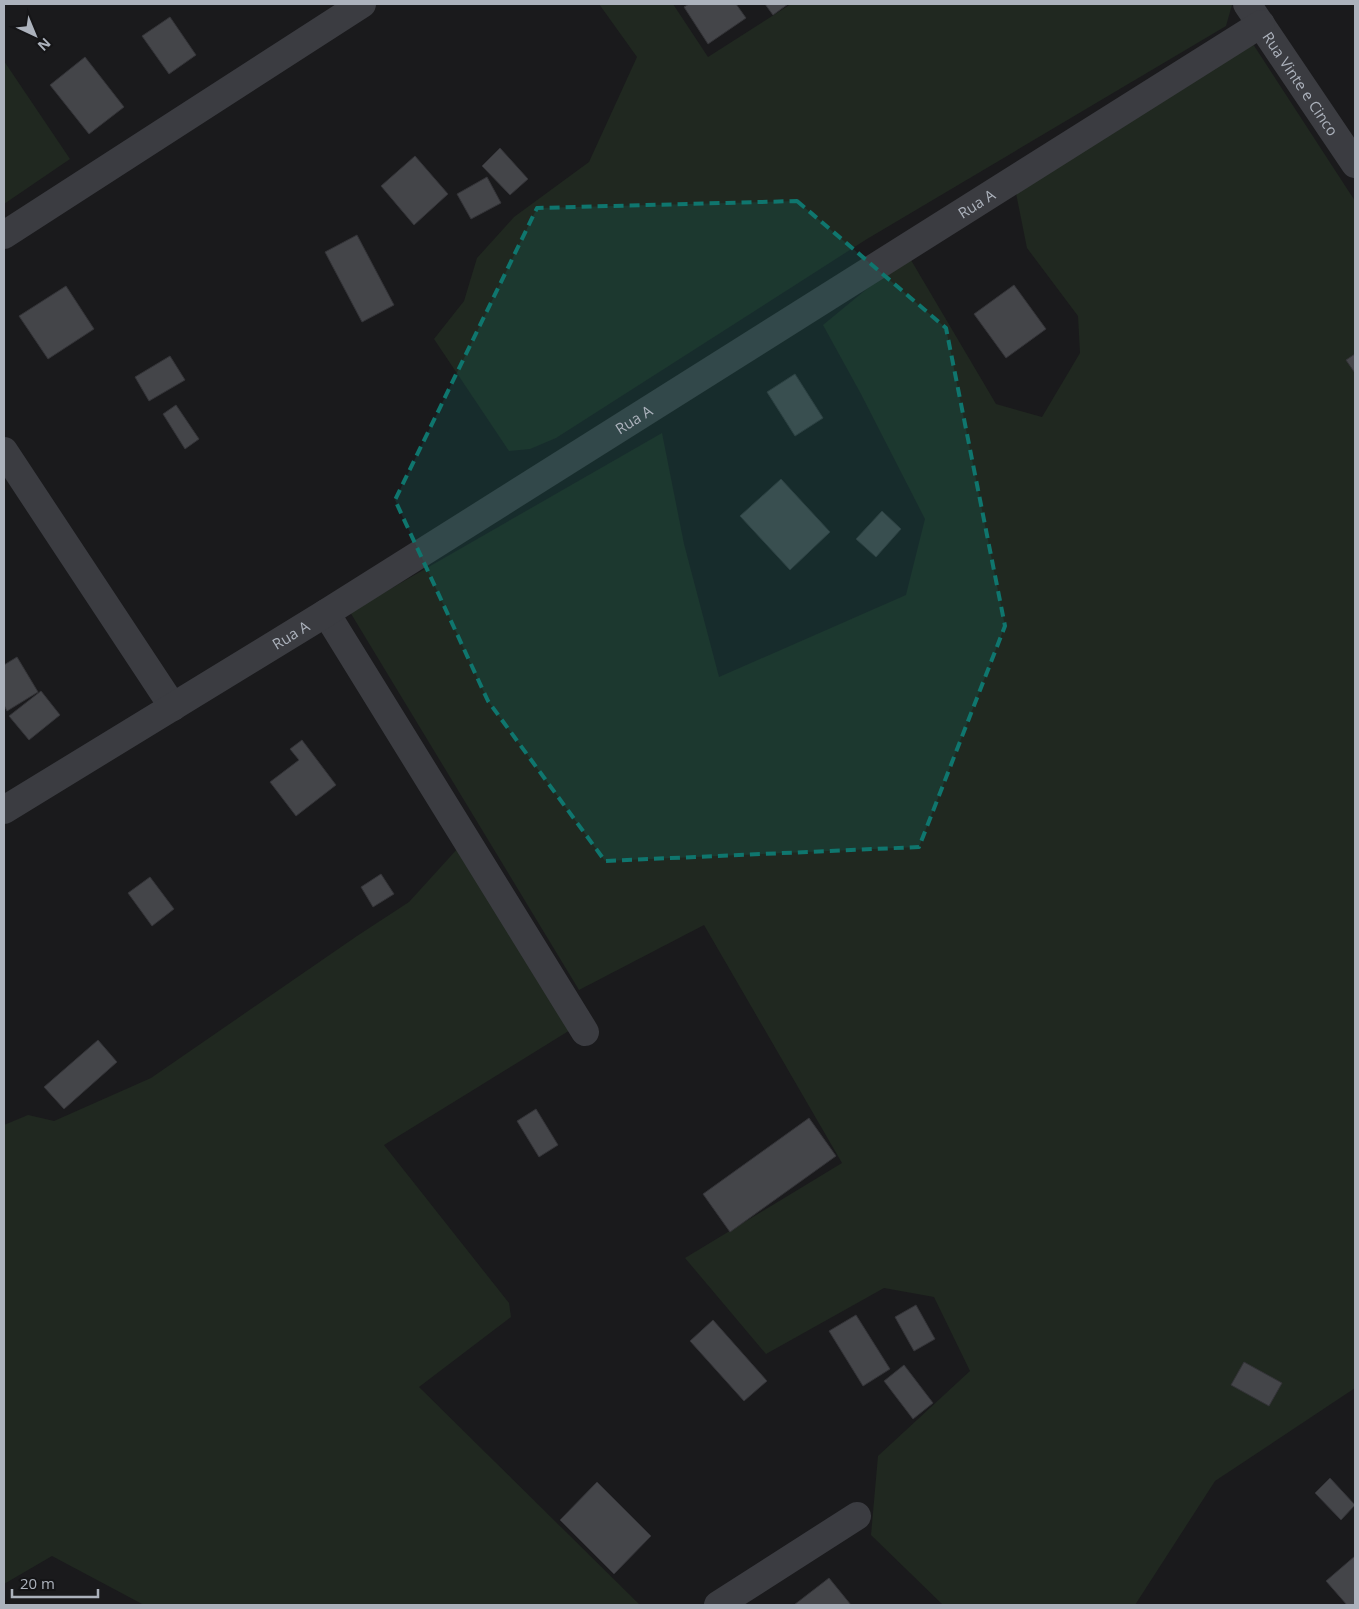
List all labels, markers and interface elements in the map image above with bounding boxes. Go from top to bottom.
north arrow [10,10,60,60]
street label: Rua Vinte e Cinco [1258,28,1343,139]
text: N [34,34,55,56]
street label: Rua A [954,184,999,223]
street label: Rua A [611,400,656,438]
street label: Rua A [268,615,313,654]
scale bar [12,1566,99,1598]
text: 20 m [20,1573,55,1593]

